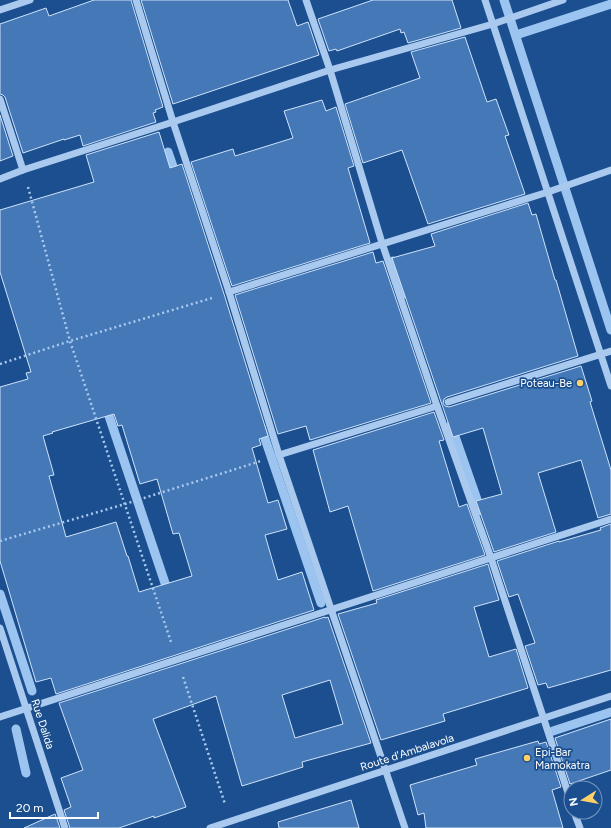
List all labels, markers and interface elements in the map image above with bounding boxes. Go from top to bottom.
place label: Poteau-Be [520,377,572,390]
marker: Poteau-Be [575,378,585,388]
street label: Rue Dalida [28,697,57,751]
street label: Route d'Ambalavola [359,731,456,774]
place label: Epi-Bar Mamokatra [535,746,590,772]
marker: Epi-Bar Mamokatra [522,753,532,763]
north arrow [563,780,603,820]
scale bar [10,794,98,820]
text: N [566,796,581,807]
text: 20 m [16,801,44,815]

